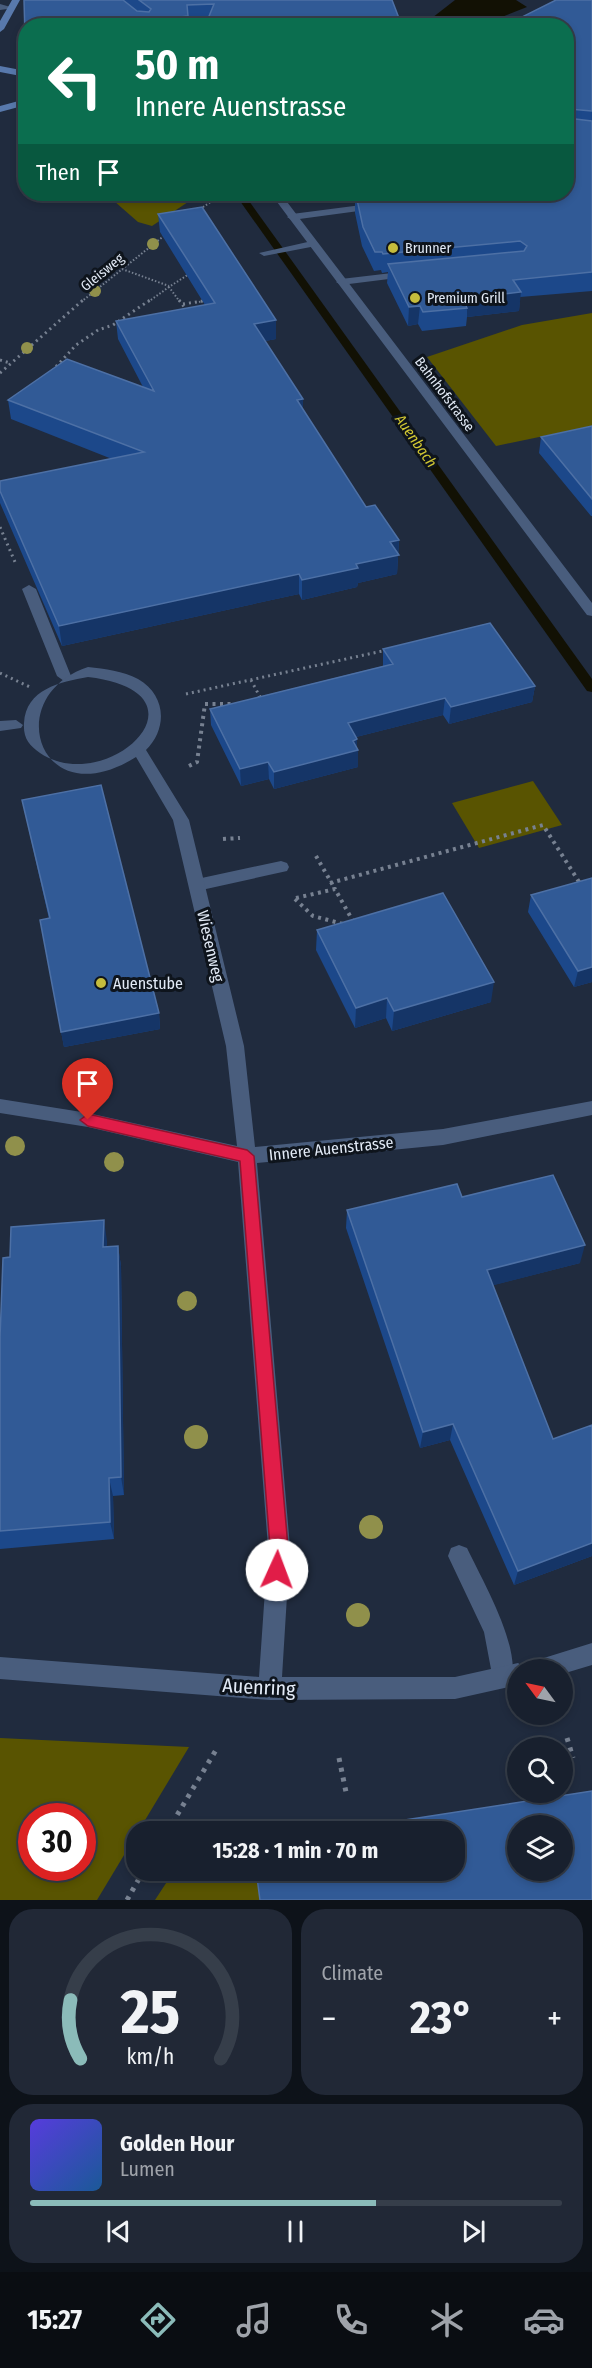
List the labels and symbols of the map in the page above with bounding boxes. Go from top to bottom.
place label: Brunner [405,240,452,257]
marker: Brunner [386,241,400,255]
street label: Gleisweg [77,250,128,295]
place label: Premium Grill [427,290,505,307]
marker: Premium Grill [408,291,422,305]
street label: Bahnhofstrasse [411,354,478,435]
water label: Auenbach [391,410,441,471]
street label: Wiesenweg [193,908,228,984]
place label: Auenstube [113,974,183,993]
marker: Auenstube [94,976,108,990]
pin [62,1058,113,1120]
street label: Innere Auenstrasse [268,1132,394,1164]
position arrow [245,1538,309,1602]
north arrow [507,1659,573,1725]
street label: Auenring [222,1673,297,1701]
speed limit sign: 30 [18,1803,96,1881]

